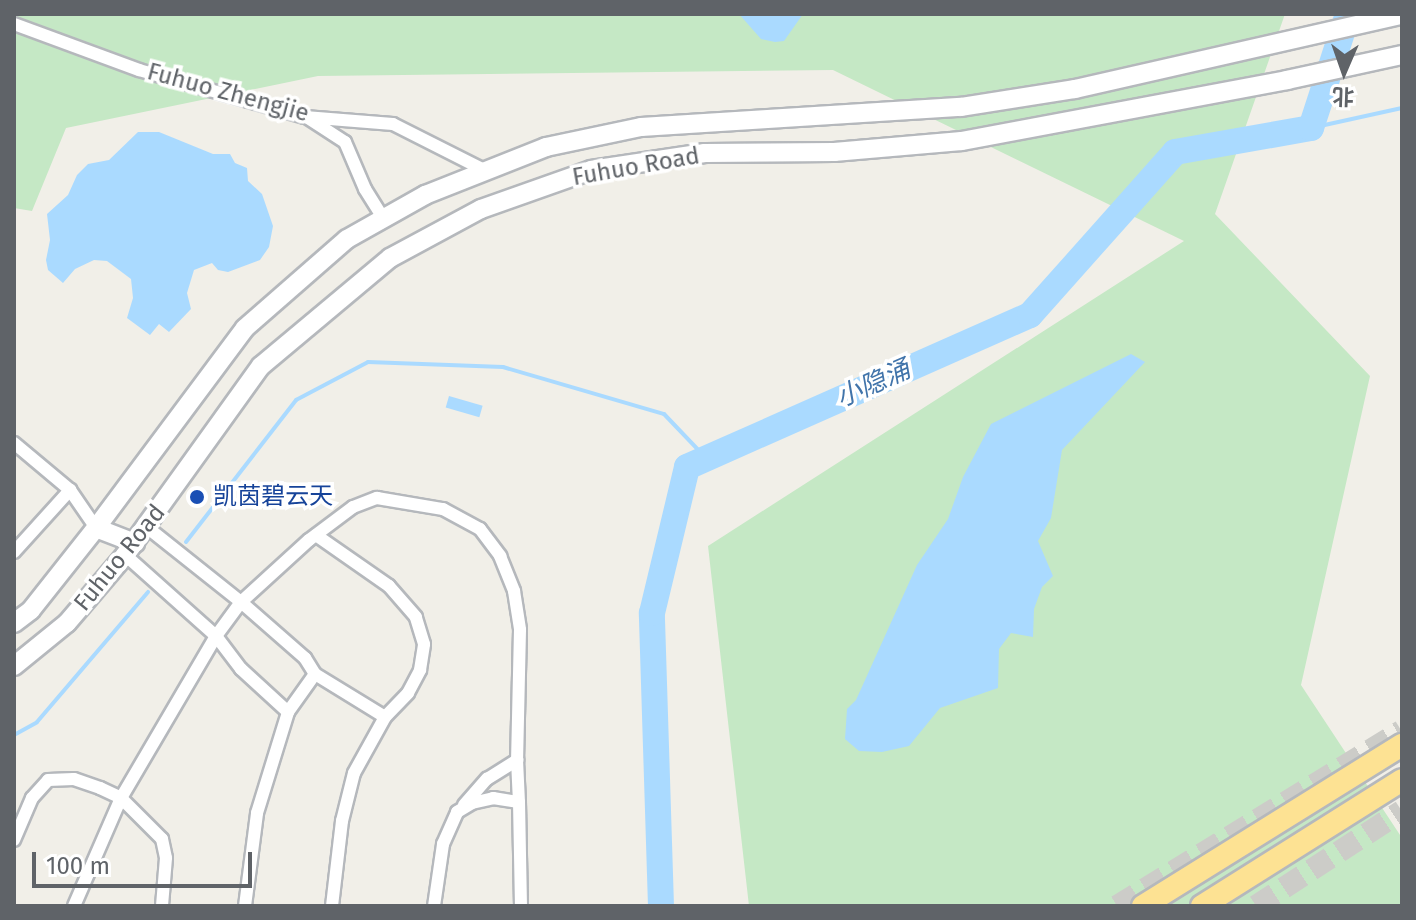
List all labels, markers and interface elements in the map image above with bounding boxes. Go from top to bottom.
north arrow [1304,32,1384,112]
street label: Fuhuo Zhengjie [144,58,312,128]
text: 北 [1332,83,1355,110]
street label: Fuhuo Road [570,142,702,192]
water label: 小隐涌 [831,354,915,414]
place label: 凯茵碧云天 [213,483,333,511]
marker: 凯茵碧云天 [188,488,206,506]
street label: Fuhuo Road [68,499,172,617]
scale bar [36,836,256,886]
text: 100 m [46,852,110,880]

